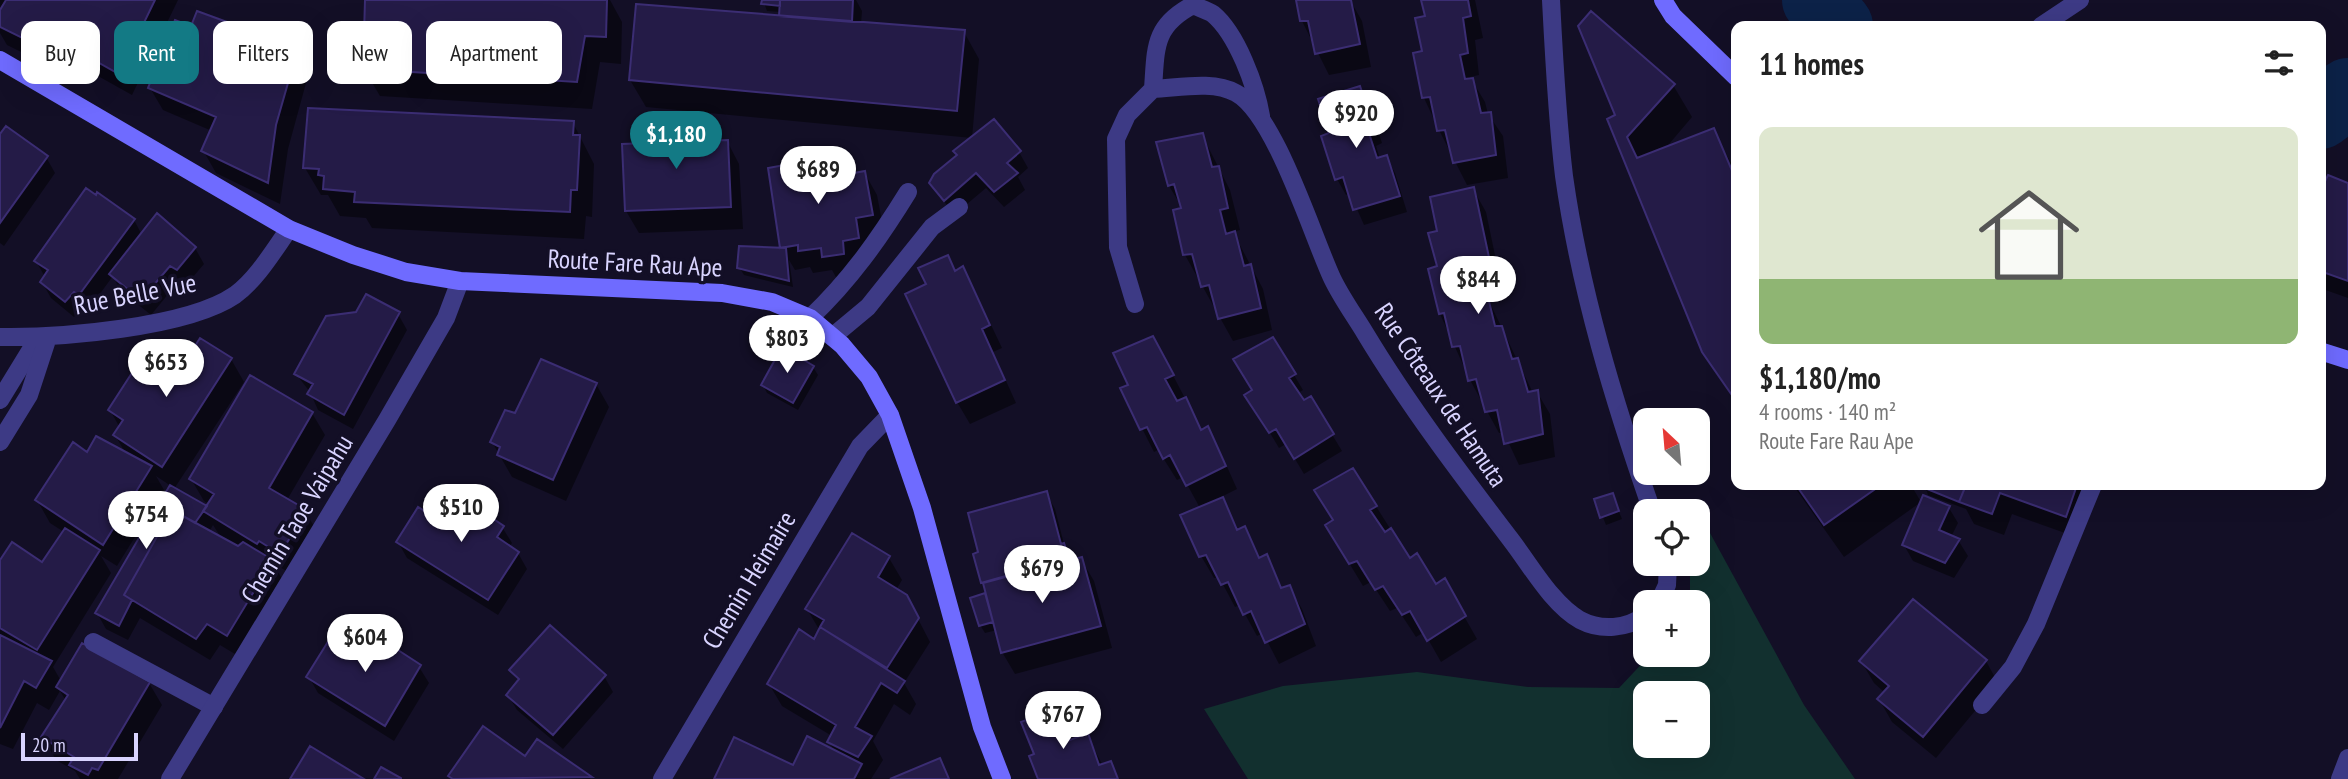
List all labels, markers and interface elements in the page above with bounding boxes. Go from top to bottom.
chip: Buy [21,21,100,84]
chip: Rent [114,21,199,84]
chip: Filters [213,21,313,84]
chip: New [327,21,412,84]
chip: Apartment [426,21,562,84]
text: 11 homes [1759,44,1864,83]
icon: filters [2260,44,2298,82]
pin: $920 [1315,90,1397,150]
text: $920 [1334,98,1378,127]
pin: $1,180 [619,111,733,171]
text: $1,180 [646,119,706,148]
pin: $689 [777,146,859,206]
text: $689 [796,154,840,183]
icon: home [1966,172,2092,298]
street label: Route Fare Rau Ape [547,241,723,284]
pin: $844 [1437,256,1519,316]
text: $844 [1456,264,1500,293]
street label: Rue Belle Vue [71,266,199,322]
street label: Rue Côteaux de Hamuta [1368,296,1515,493]
pin: $803 [746,316,828,375]
text: $803 [765,323,809,352]
pin: $653 [125,340,207,399]
text: $653 [144,347,188,376]
text: $1,180/mo [1759,358,1881,397]
text: 4 rooms · 140 m² [1759,397,1896,426]
north arrow [1633,408,1710,485]
map controls [1633,408,1710,758]
text: Route Fare Rau Ape [1759,426,1914,455]
street label: Chemin Taoe Vaipahu [233,428,360,609]
pin: $510 [420,484,502,544]
pin: $754 [105,491,187,551]
text: $510 [439,492,483,521]
text: $754 [124,499,168,528]
button: locate [1633,499,1710,576]
street label: Chemin Heimaire [695,505,803,655]
pin: $679 [1001,546,1083,605]
text: $679 [1020,553,1064,582]
button: + [1633,590,1710,667]
pin: $604 [324,614,406,674]
text: $604 [343,622,387,651]
button: − [1633,681,1710,758]
pin: $767 [1022,692,1104,751]
text: $767 [1041,699,1085,728]
scale bar [21,730,138,762]
text: 20 m [32,733,66,757]

